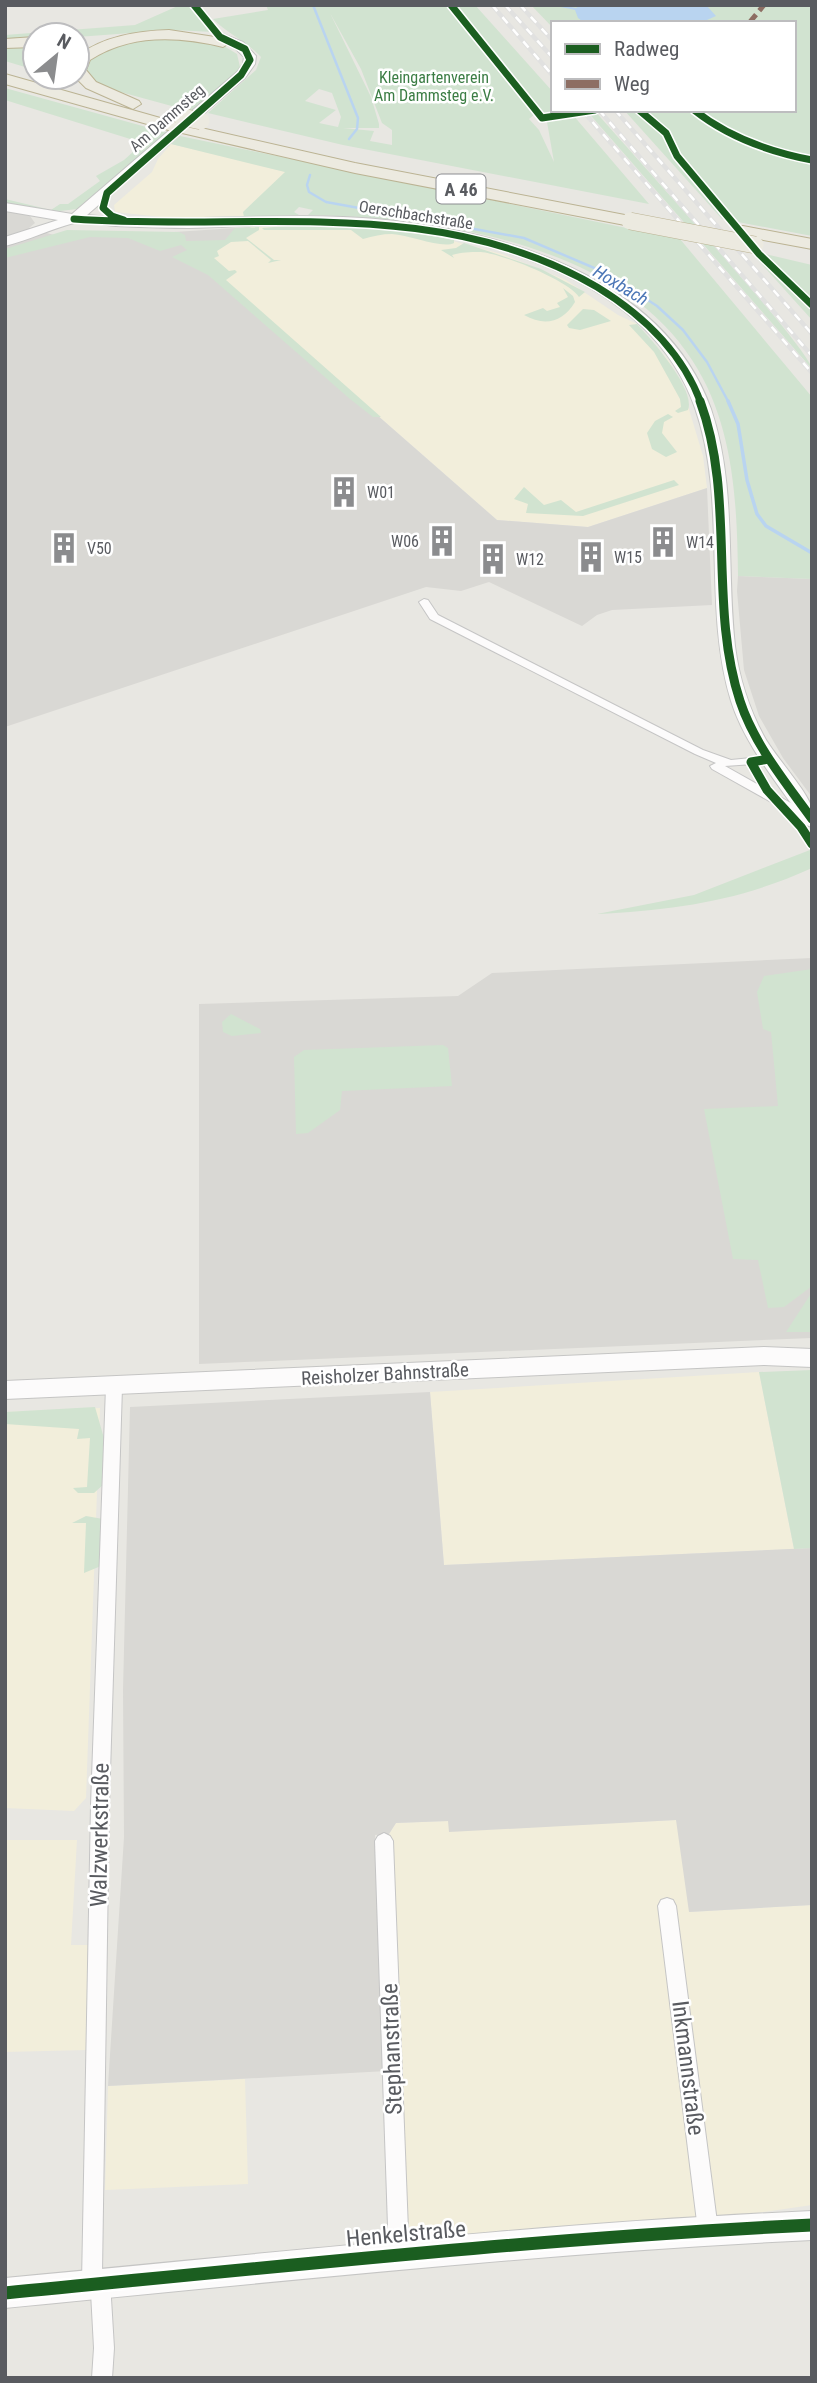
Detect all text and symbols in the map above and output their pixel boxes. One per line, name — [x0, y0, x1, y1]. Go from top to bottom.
north arrow — [21, 21, 91, 91]
legend — [551, 21, 796, 112]
text: N — [53, 29, 75, 54]
text: Radweg — [614, 37, 679, 61]
park label: Kleingartenverein Am Dammsteg e.V. — [374, 68, 494, 105]
text: Weg — [614, 72, 650, 96]
street label: Am Dammsteg — [126, 80, 208, 156]
road number: A 46 — [436, 174, 486, 204]
street label: Oerschbachstraße — [358, 197, 474, 233]
water label: Hoxbach — [590, 260, 652, 310]
building icon: W01 — [327, 475, 361, 509]
place label: W01 — [367, 483, 395, 502]
building icon: W06 — [425, 524, 459, 558]
building icon: W14 — [646, 525, 680, 559]
building icon: V50 — [47, 531, 81, 565]
place label: W06 — [391, 532, 419, 551]
place label: W14 — [686, 533, 714, 552]
place label: V50 — [87, 539, 112, 558]
building icon: W15 — [574, 540, 608, 574]
building icon: W12 — [476, 542, 510, 576]
place label: W15 — [614, 548, 642, 567]
place label: W12 — [516, 550, 544, 569]
street label: Reisholzer Bahnstraße — [301, 1358, 469, 1390]
street label: Walzwerkstraße — [85, 1763, 115, 1907]
street label: Stephanstraße — [376, 1983, 408, 2115]
street label: Inkmannstraße — [666, 1999, 710, 2137]
street label: Henkelstraße — [345, 2215, 467, 2253]

